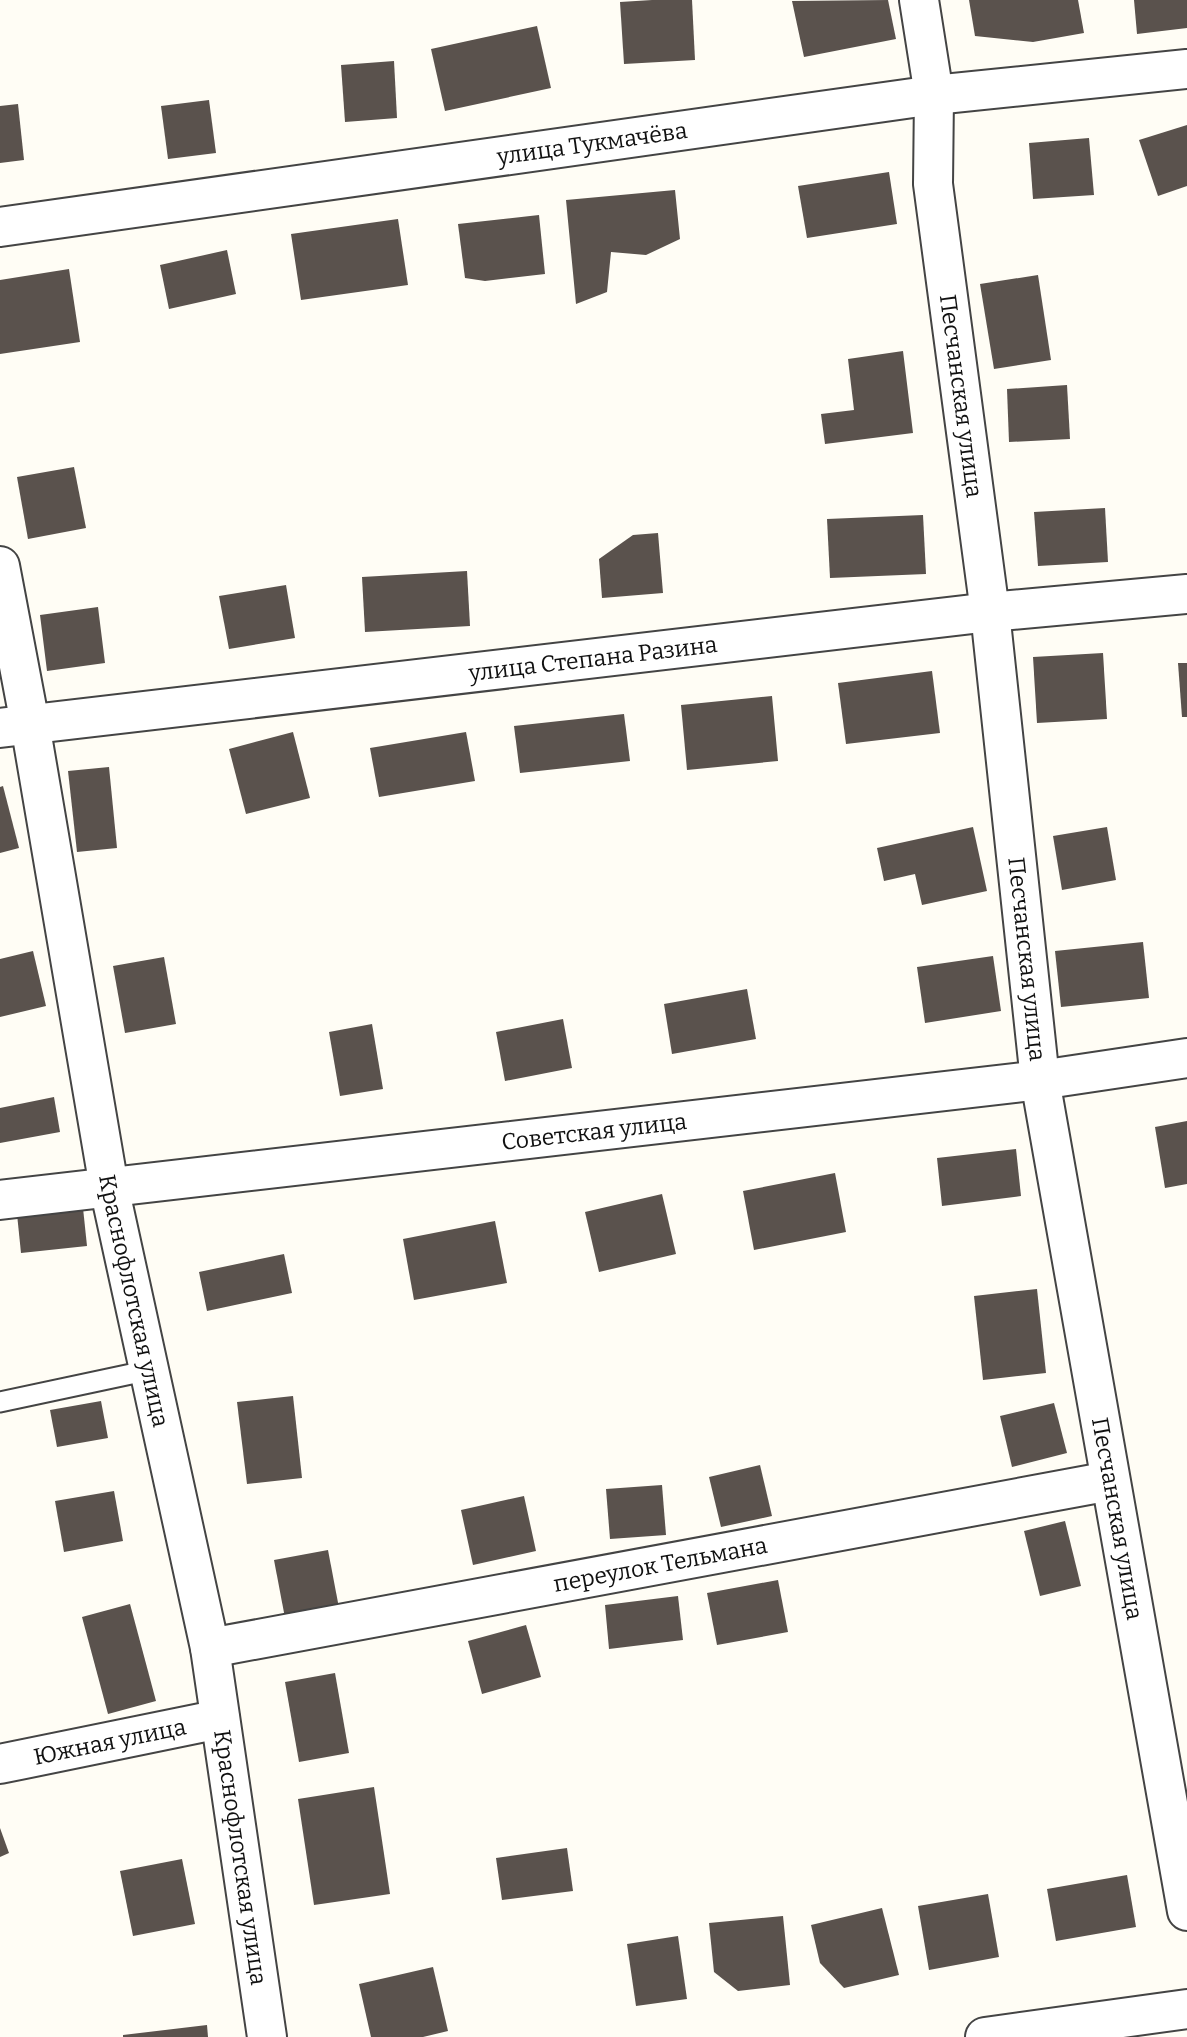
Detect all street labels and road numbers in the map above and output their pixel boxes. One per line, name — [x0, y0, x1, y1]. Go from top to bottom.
street label: улица Тукмачёва — [494, 116, 689, 171]
street label: Песчанская улица — [934, 293, 989, 500]
street label: улица Степана Разина — [466, 630, 719, 687]
street label: Песчанская улица — [1002, 856, 1052, 1063]
street label: Советская улица — [500, 1107, 689, 1156]
street label: Краснофлотская улица — [93, 1172, 175, 1430]
street label: Песчанская улица — [1086, 1415, 1149, 1622]
street label: переулок Тельмана — [551, 1531, 770, 1598]
street label: Южная улица — [31, 1712, 189, 1771]
street label: Краснофлотская улица — [208, 1728, 273, 1987]

